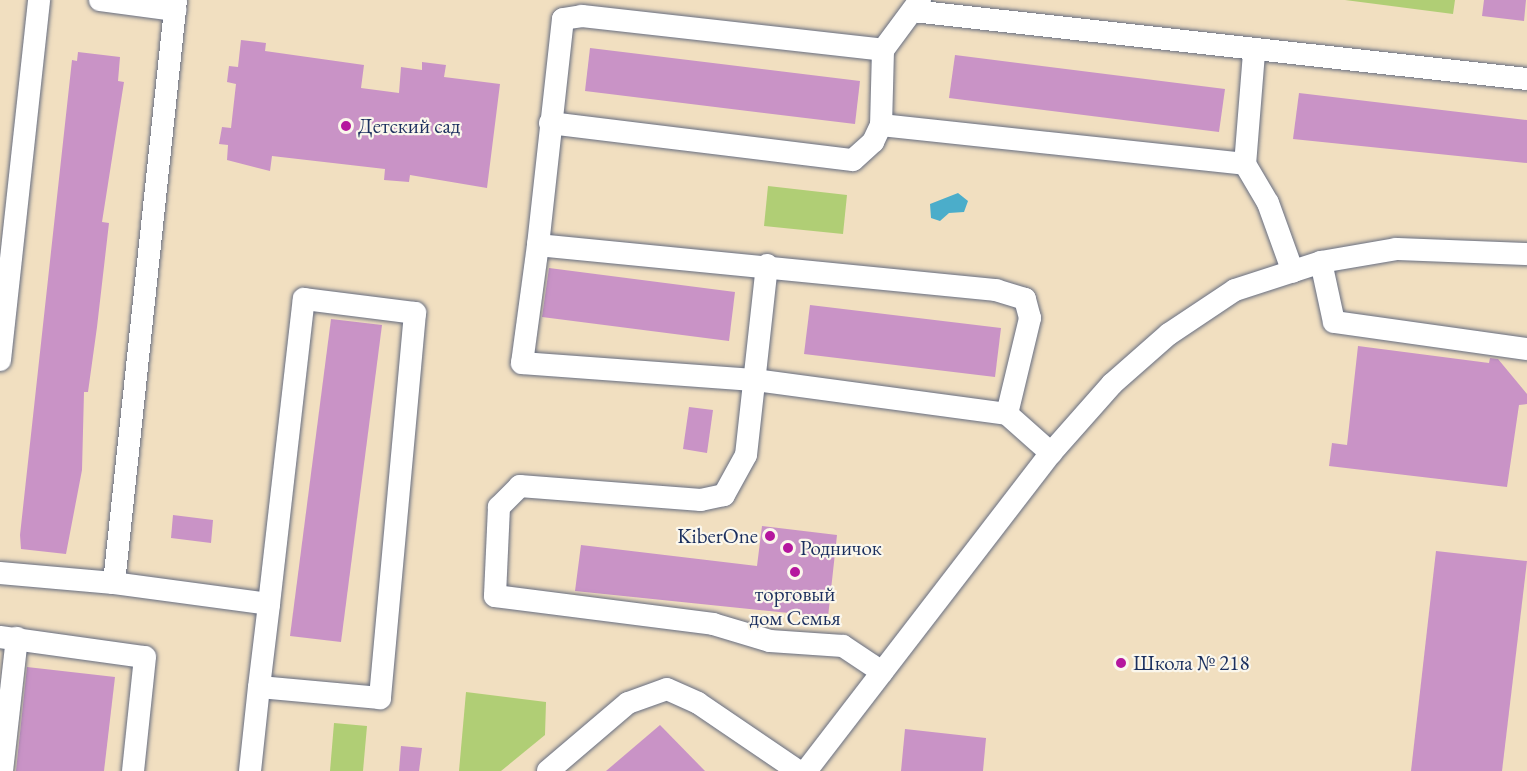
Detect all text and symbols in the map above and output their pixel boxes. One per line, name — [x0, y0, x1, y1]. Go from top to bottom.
place label: Детский сад — [358, 113, 460, 139]
marker: Детский сад — [339, 119, 353, 133]
place label: KiberOne — [677, 523, 758, 549]
marker: KiberOne — [763, 529, 777, 543]
place label: Родничок — [800, 535, 882, 561]
marker: Родничок — [781, 541, 795, 555]
marker: торговый дом Семья — [788, 565, 802, 579]
place label: торговый дом Семья — [749, 581, 841, 631]
place label: Школа № 218 — [1133, 650, 1250, 676]
marker: Школа № 218 — [1114, 656, 1128, 670]

